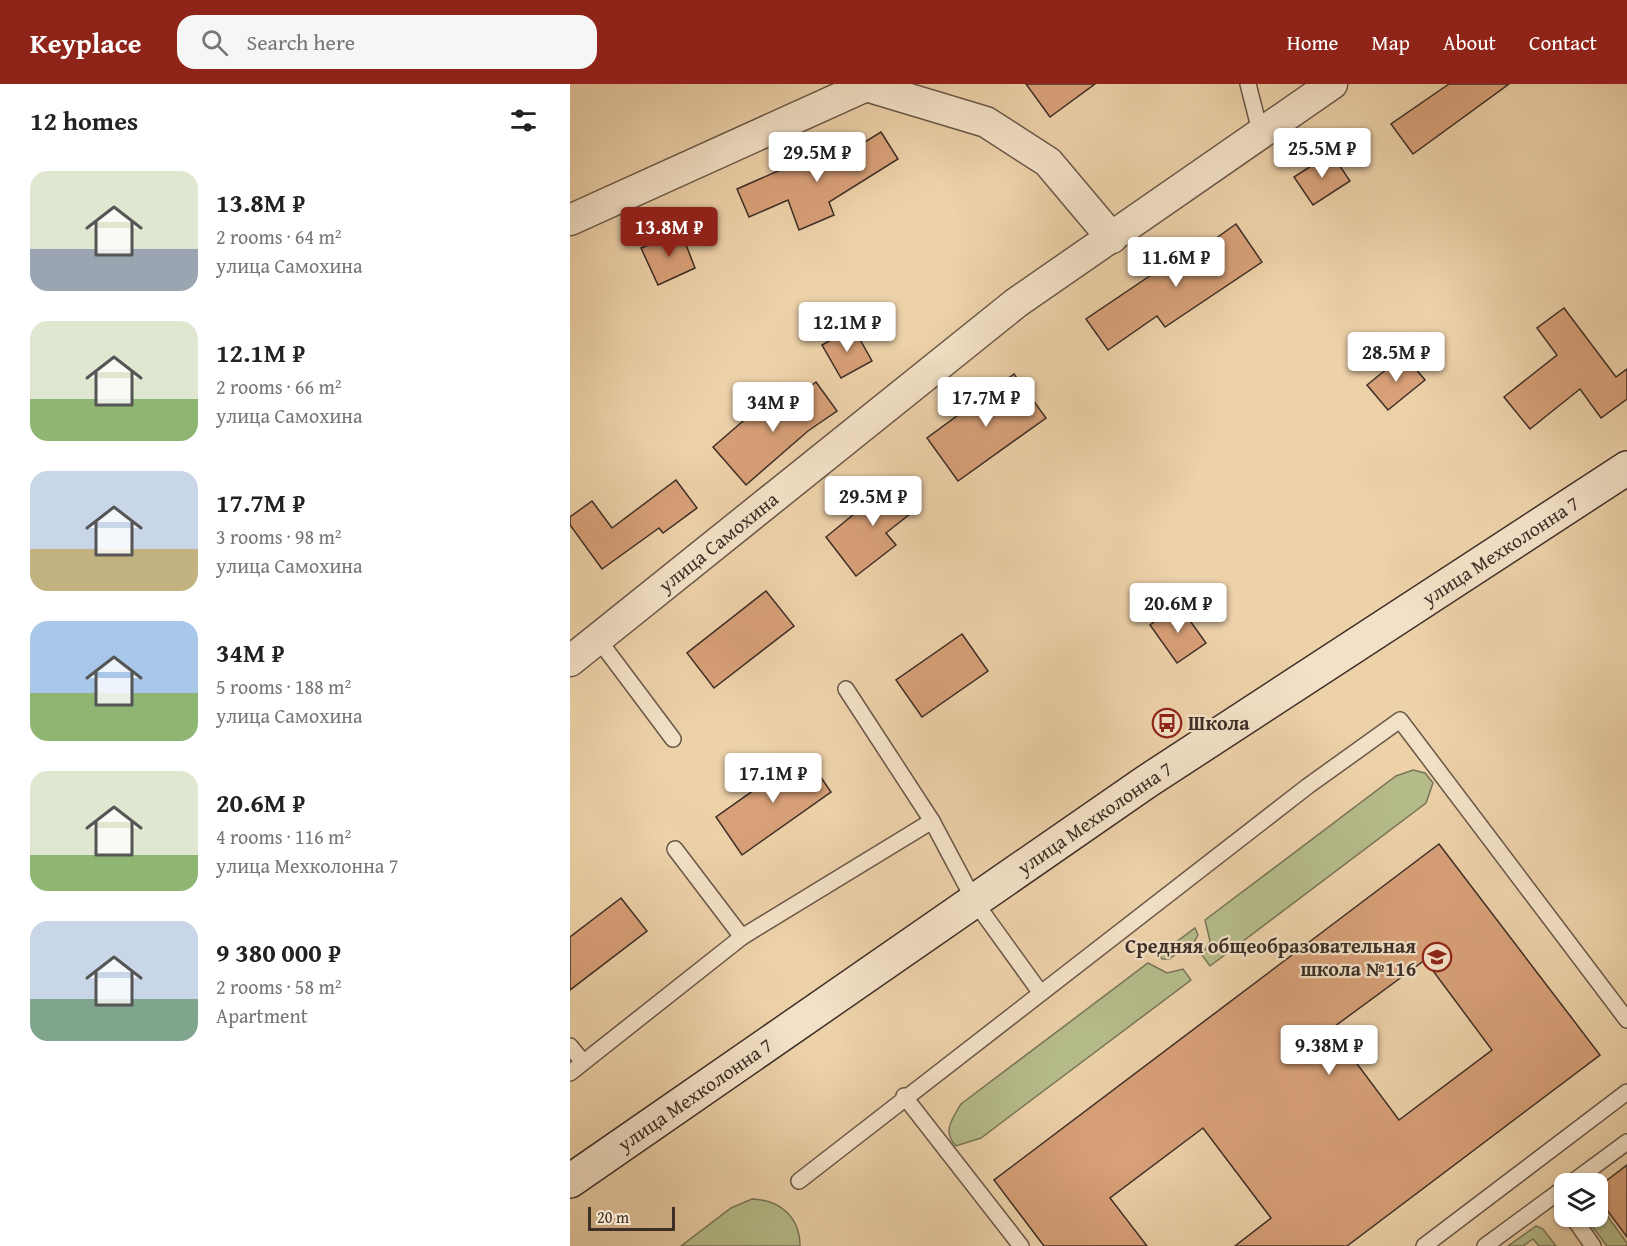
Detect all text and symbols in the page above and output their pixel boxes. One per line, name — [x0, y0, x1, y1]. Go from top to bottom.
search box — [177, 15, 597, 69]
text: Keyplace — [30, 22, 141, 63]
icon: search — [198, 26, 231, 59]
text: Search here — [246, 26, 355, 58]
text: Home — [1287, 27, 1338, 58]
text: Map — [1371, 27, 1410, 58]
text: About — [1443, 27, 1496, 58]
text: Contact — [1529, 27, 1597, 58]
text: 12 homes — [30, 101, 138, 140]
icon: filters — [507, 104, 540, 137]
pin: 25.5M ₽ — [1267, 128, 1377, 179]
pin: 29.5M ₽ — [762, 132, 872, 183]
text: 25.5M ₽ — [1288, 133, 1356, 162]
text: 29.5M ₽ — [783, 137, 851, 166]
text: 13.8M ₽ — [216, 183, 305, 222]
icon: home — [78, 195, 150, 267]
pin: 13.8M ₽ — [614, 207, 724, 258]
text: 13.8M ₽ — [635, 212, 703, 241]
text: 2 rooms · 64 m² — [216, 222, 342, 251]
pin: 11.6M ₽ — [1121, 237, 1231, 288]
text: 11.6M ₽ — [1142, 242, 1210, 271]
text: улица Самохина — [216, 251, 362, 280]
pin: 12.1M ₽ — [792, 302, 902, 353]
text: 12.1M ₽ — [813, 307, 881, 336]
pin: 28.5M ₽ — [1341, 332, 1451, 383]
text: 12.1M ₽ — [216, 333, 305, 372]
text: 28.5M ₽ — [1362, 337, 1430, 366]
icon: home — [78, 345, 150, 417]
text: 2 rooms · 66 m² — [216, 372, 342, 401]
pin: 17.7M ₽ — [931, 377, 1041, 428]
pin: 34M ₽ — [731, 382, 815, 433]
text: 17.7M ₽ — [952, 382, 1020, 411]
text: 34M ₽ — [747, 387, 799, 416]
text: улица Самохина — [216, 401, 362, 430]
pin: 29.5M ₽ — [818, 476, 928, 527]
text: 29.5M ₽ — [839, 481, 907, 510]
text: 17.7M ₽ — [216, 483, 305, 522]
street label: улица Самохина — [651, 484, 784, 599]
street label: улица Мехколонна 7 — [1415, 488, 1584, 613]
icon: home — [78, 495, 150, 567]
text: 3 rooms · 98 m² — [216, 522, 342, 551]
text: улица Самохина — [216, 551, 362, 580]
pin: 20.6M ₽ — [1123, 583, 1233, 634]
text: 20.6M ₽ — [1144, 588, 1212, 617]
text: 34M ₽ — [216, 633, 285, 672]
icon: home — [78, 645, 150, 717]
text: 5 rooms · 188 m² — [216, 672, 351, 701]
text: улица Самохина — [216, 701, 362, 730]
bus stop icon: Школа — [1151, 707, 1183, 739]
place label: Школа — [1188, 708, 1250, 737]
pin: 17.1M ₽ — [718, 753, 828, 804]
street label: улица Мехколонна 7 — [1010, 754, 1178, 882]
text: 17.1M ₽ — [739, 758, 807, 787]
text: 20.6M ₽ — [216, 783, 305, 822]
icon: home — [78, 795, 150, 867]
text: 4 rooms · 116 m² — [216, 822, 351, 851]
text: улица Мехколонна 7 — [216, 851, 398, 880]
place label: Средняя общеобразовательная школа №116 — [1125, 931, 1416, 983]
text: 9 380 000 ₽ — [216, 933, 341, 972]
school or university icon: Средняя общеобразовательная школа №116 — [1421, 941, 1453, 973]
icon: home — [78, 945, 150, 1017]
text: 2 rooms · 58 m² — [216, 972, 342, 1001]
text: Apartment — [216, 1001, 308, 1030]
pin: 9.38M ₽ — [1274, 1025, 1384, 1076]
street label: улица Мехколонна 7 — [611, 1030, 778, 1158]
text: 9.38M ₽ — [1295, 1030, 1363, 1059]
map controls — [1554, 1173, 1608, 1227]
button: layers — [1554, 1173, 1608, 1227]
scale bar — [588, 1204, 675, 1232]
text: 20 m — [597, 1205, 629, 1229]

